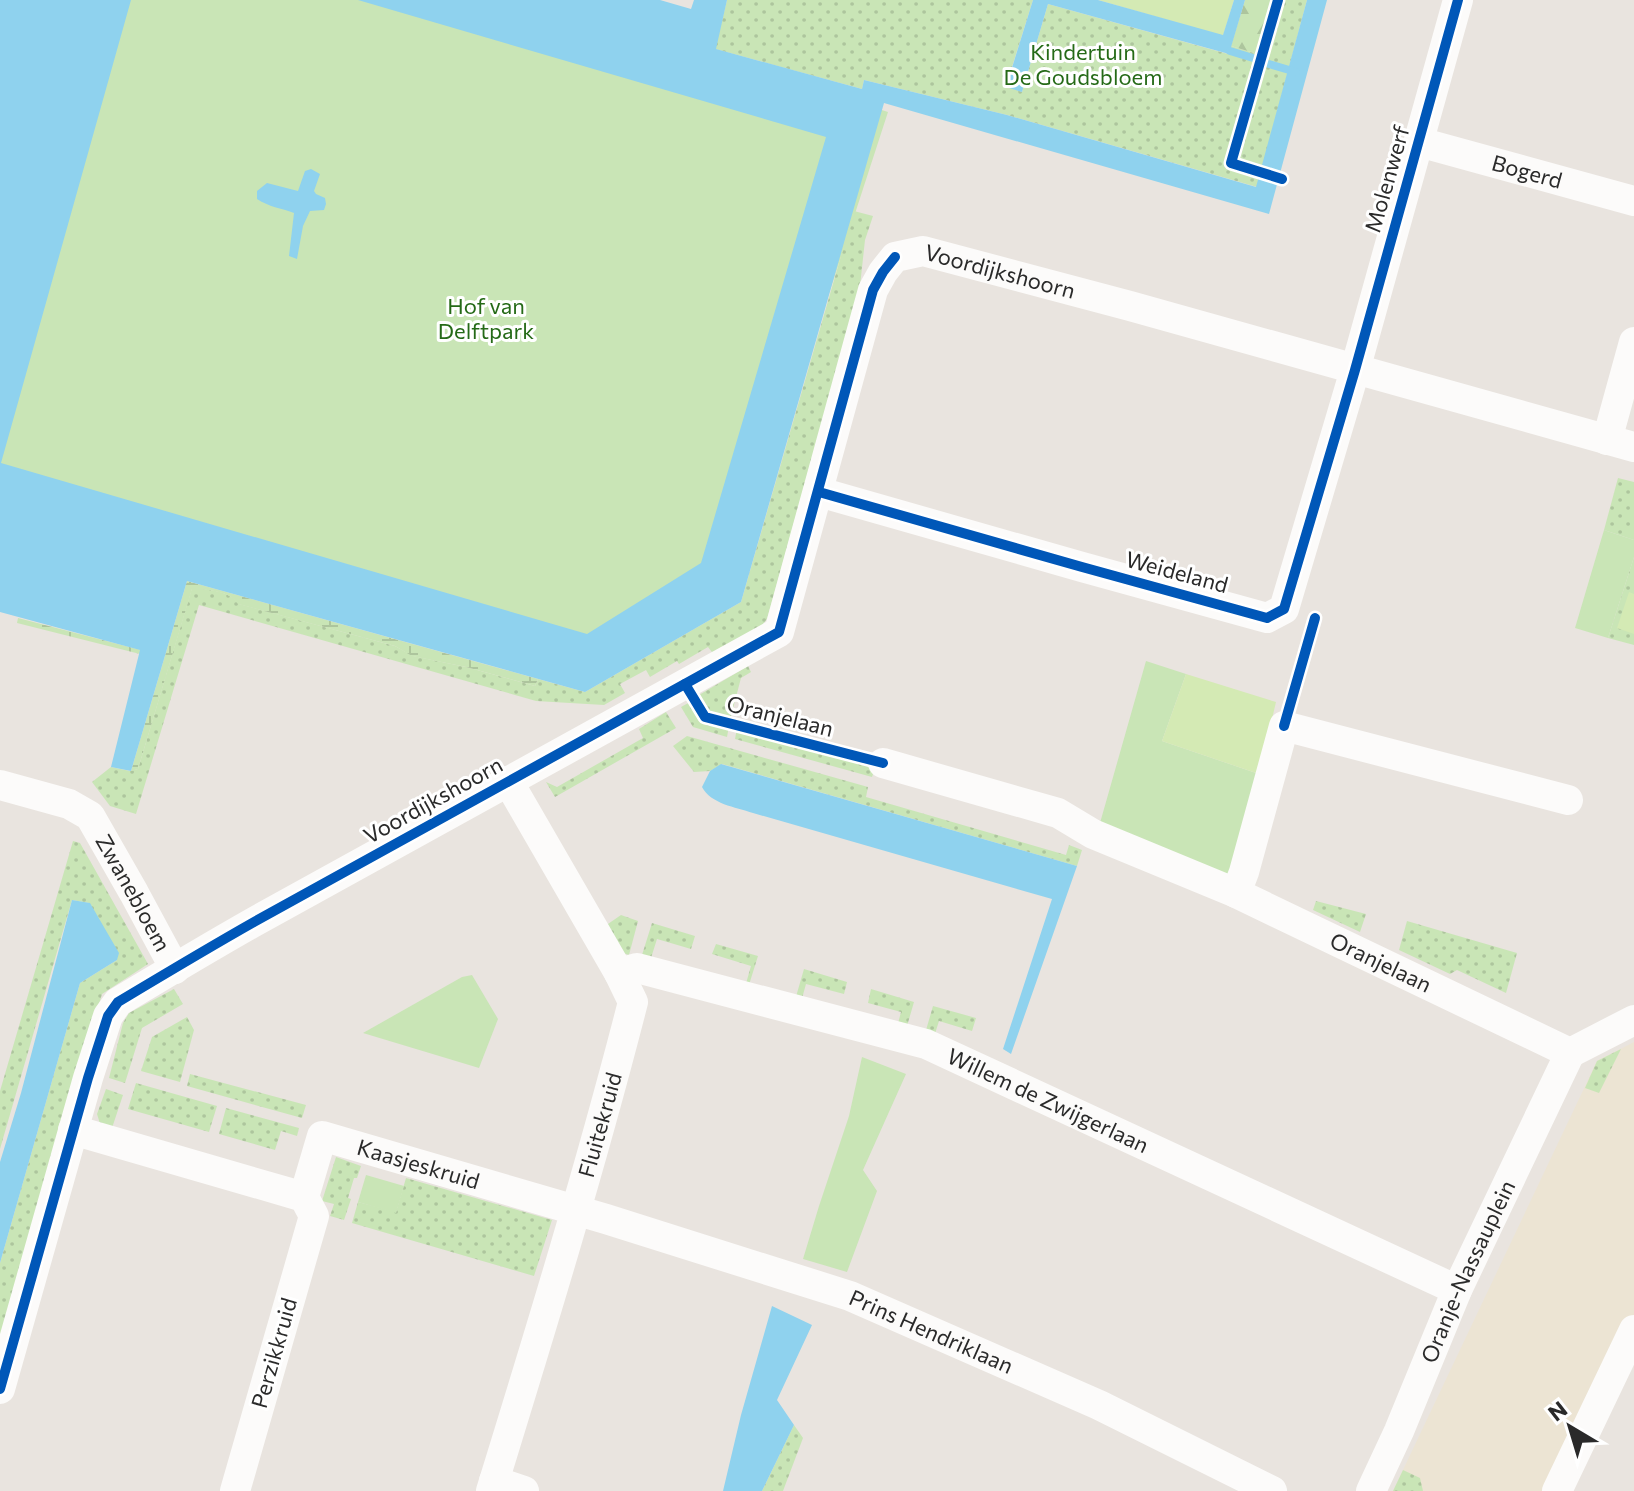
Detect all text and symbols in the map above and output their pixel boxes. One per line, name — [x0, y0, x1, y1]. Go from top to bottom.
park label: Kindertuin De Goudsbloem — [1004, 38, 1162, 90]
street label: Molenwerf — [1358, 122, 1415, 235]
street label: Bogerd — [1489, 149, 1565, 194]
street label: Voordijkshoorn — [922, 238, 1078, 304]
park label: Hof van Delftpark — [438, 292, 534, 344]
street label: Weideland — [1123, 545, 1231, 598]
street label: Oranjelaan — [724, 689, 836, 742]
street label: Voordijkshoorn — [359, 750, 507, 849]
street label: Zwanebloem — [90, 829, 177, 956]
street label: Oranjelaan — [1326, 926, 1436, 998]
street label: Willem de Zwijgerlaan — [943, 1042, 1153, 1158]
street label: Fluitekruid — [572, 1069, 627, 1180]
street label: Kaasjeskruid — [354, 1133, 483, 1194]
street label: Oranje-Nassauplein — [1415, 1176, 1520, 1367]
street label: Prins Hendriklaan — [845, 1283, 1018, 1379]
street label: Perzikkruid — [245, 1294, 302, 1411]
north arrow — [1530, 1387, 1610, 1467]
text: N — [1543, 1395, 1572, 1427]

